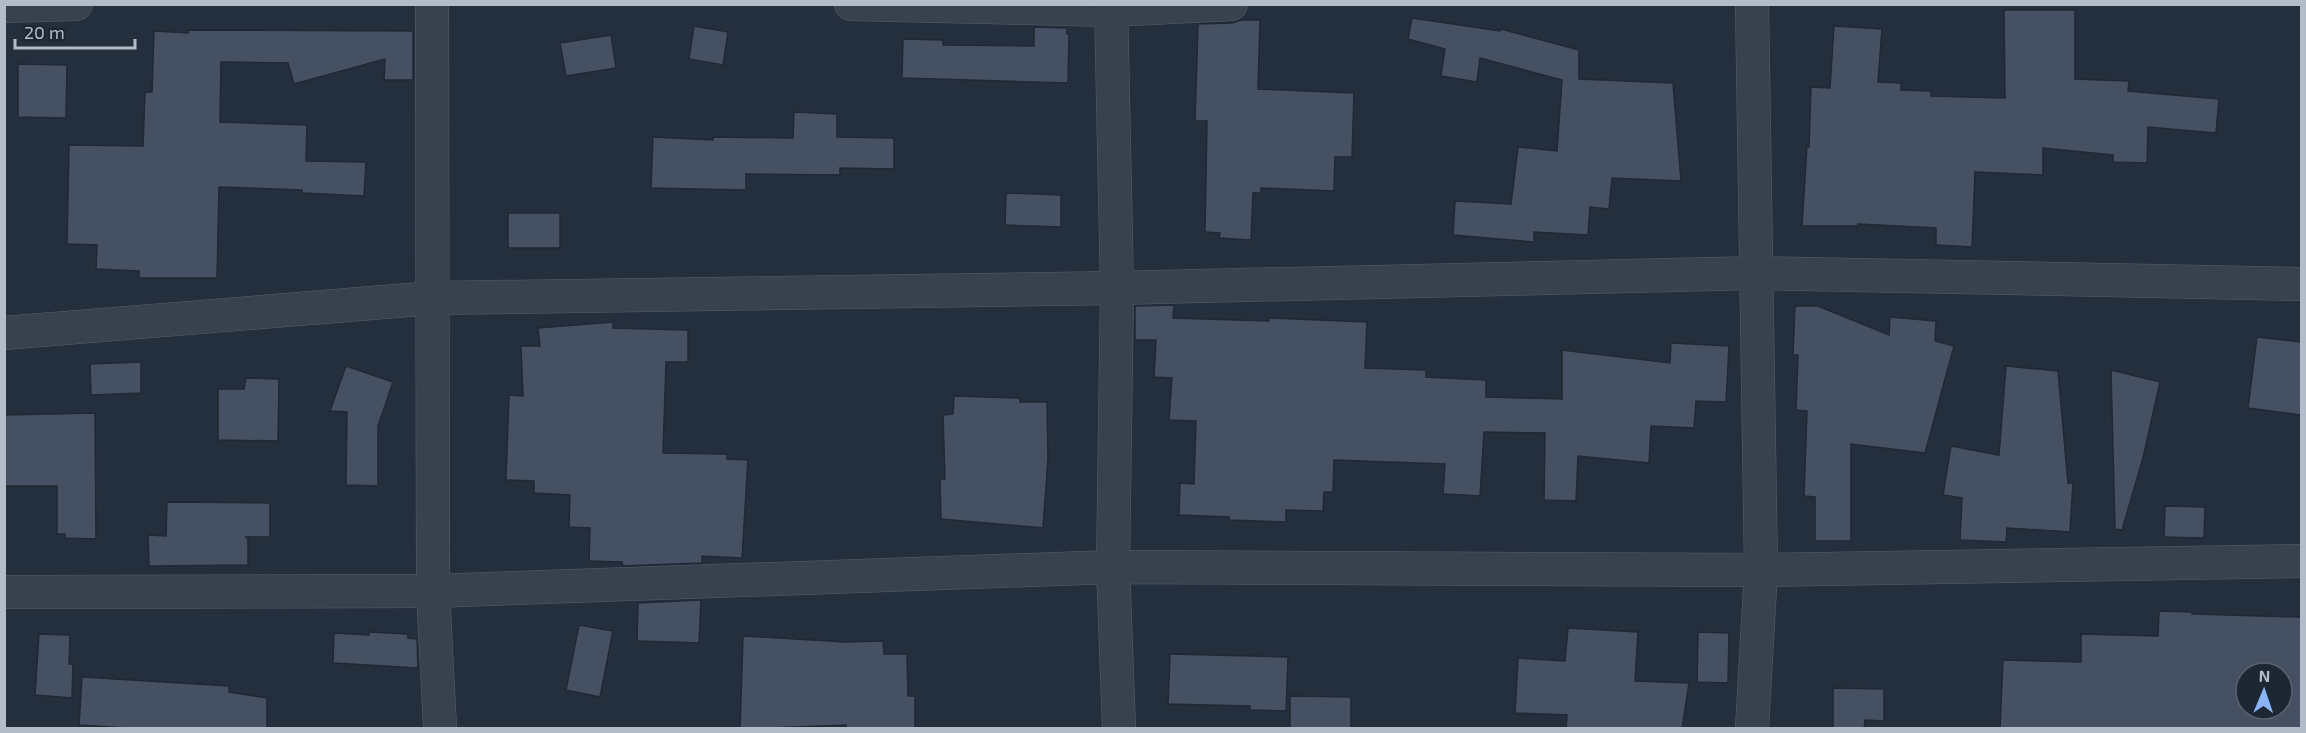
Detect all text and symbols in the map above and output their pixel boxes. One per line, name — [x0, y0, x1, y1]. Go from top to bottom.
scale bar — [15, 12, 135, 50]
text: 20 m — [24, 21, 65, 43]
north arrow — [2234, 661, 2294, 721]
text: N — [2258, 666, 2271, 685]

